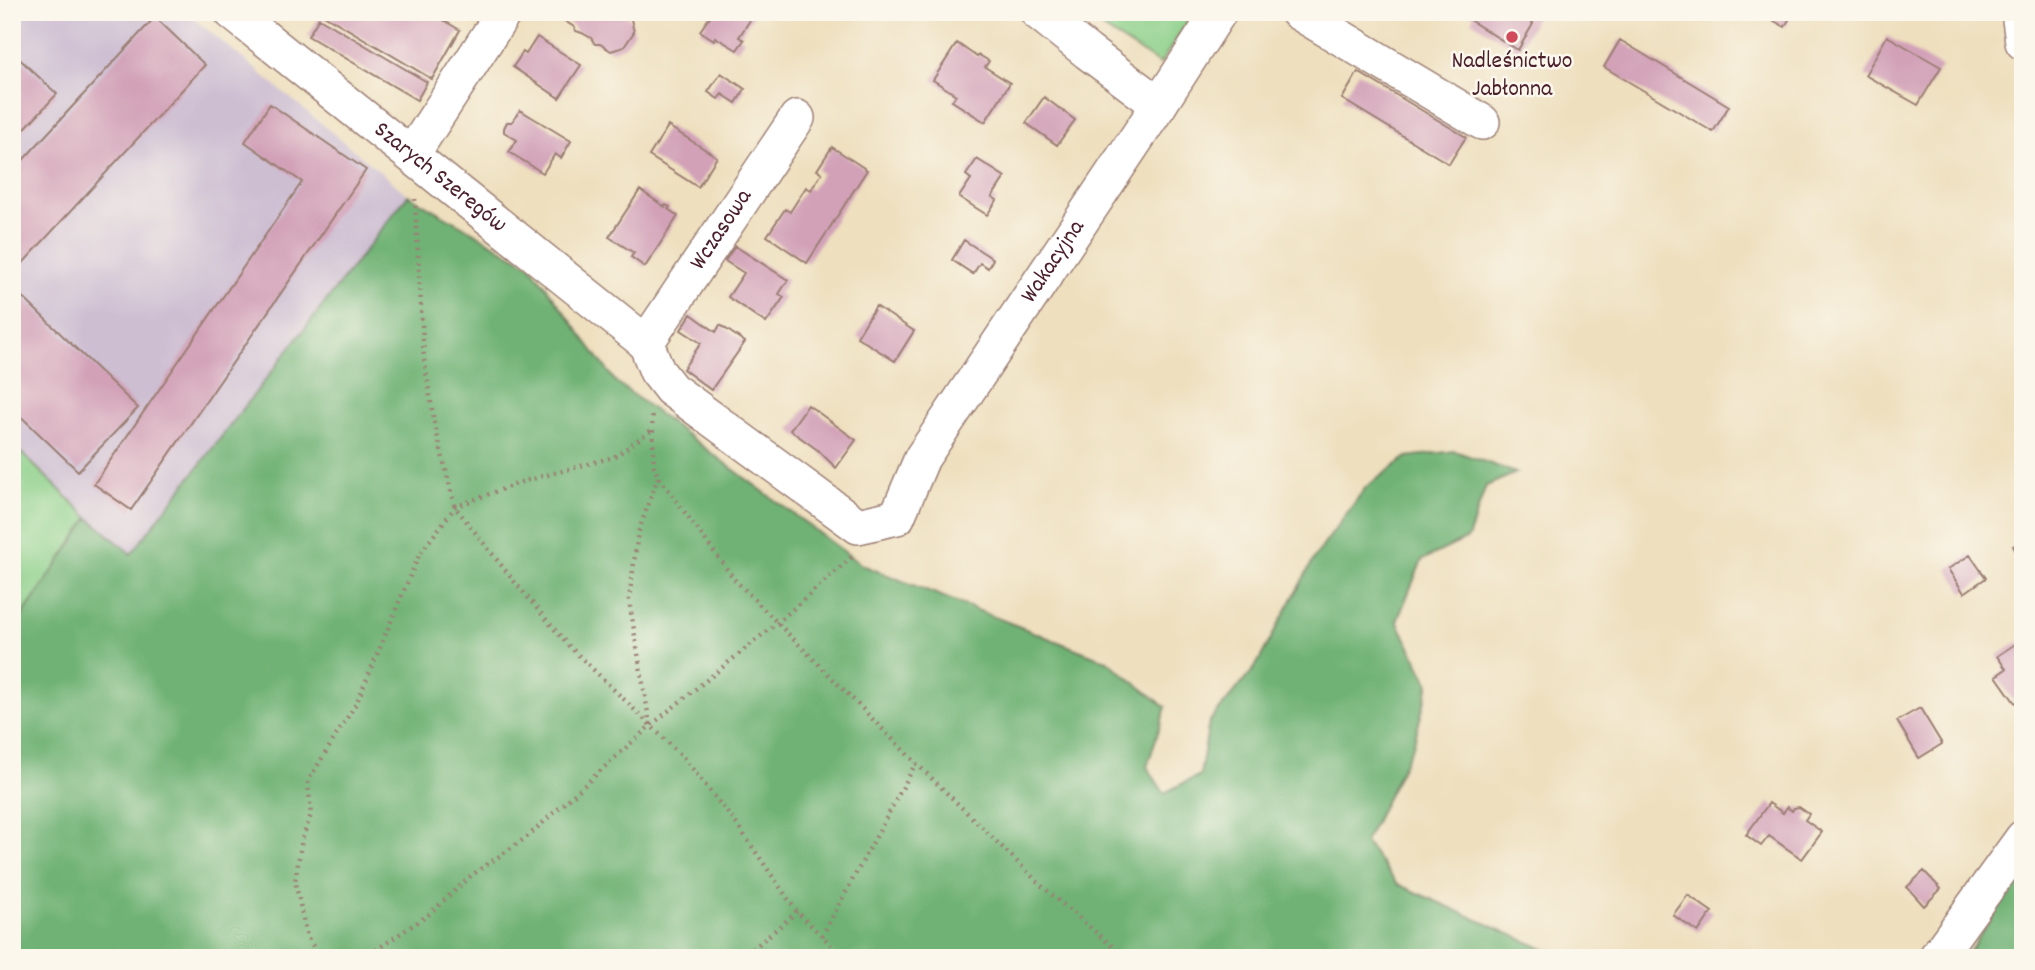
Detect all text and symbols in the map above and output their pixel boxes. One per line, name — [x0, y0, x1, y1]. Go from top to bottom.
marker: Nadleśnictwo Jabłonna — [1504, 29, 1520, 45]
place label: Nadleśnictwo Jabłonna — [1451, 45, 1573, 107]
street label: Szarych Szeregów — [366, 114, 514, 242]
street label: Wczasowa — [682, 182, 762, 277]
street label: Wakacyjna — [1013, 213, 1094, 311]

